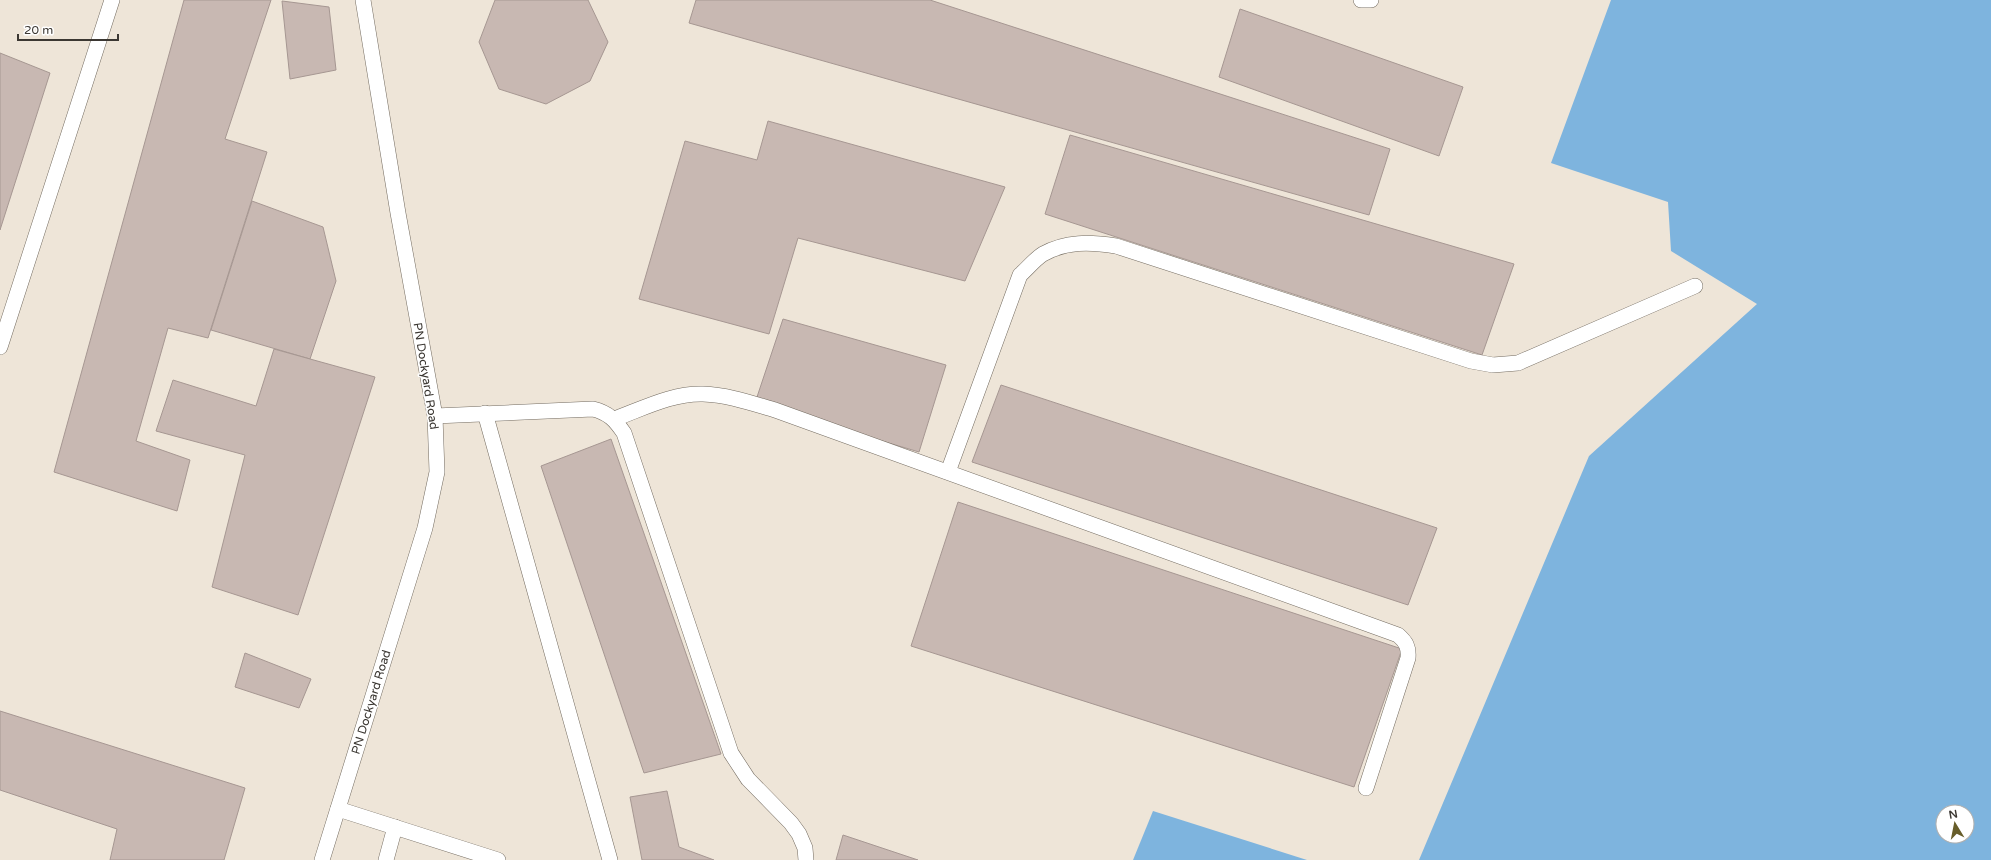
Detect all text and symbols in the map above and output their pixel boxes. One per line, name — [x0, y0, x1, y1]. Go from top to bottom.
scale bar — [18, 16, 118, 42]
text: 20 m — [24, 23, 53, 37]
street label: PN Dockyard Road — [411, 321, 441, 431]
street label: PN Dockyard Road — [348, 648, 394, 756]
north arrow — [1935, 804, 1975, 844]
text: N — [1948, 807, 1959, 822]

